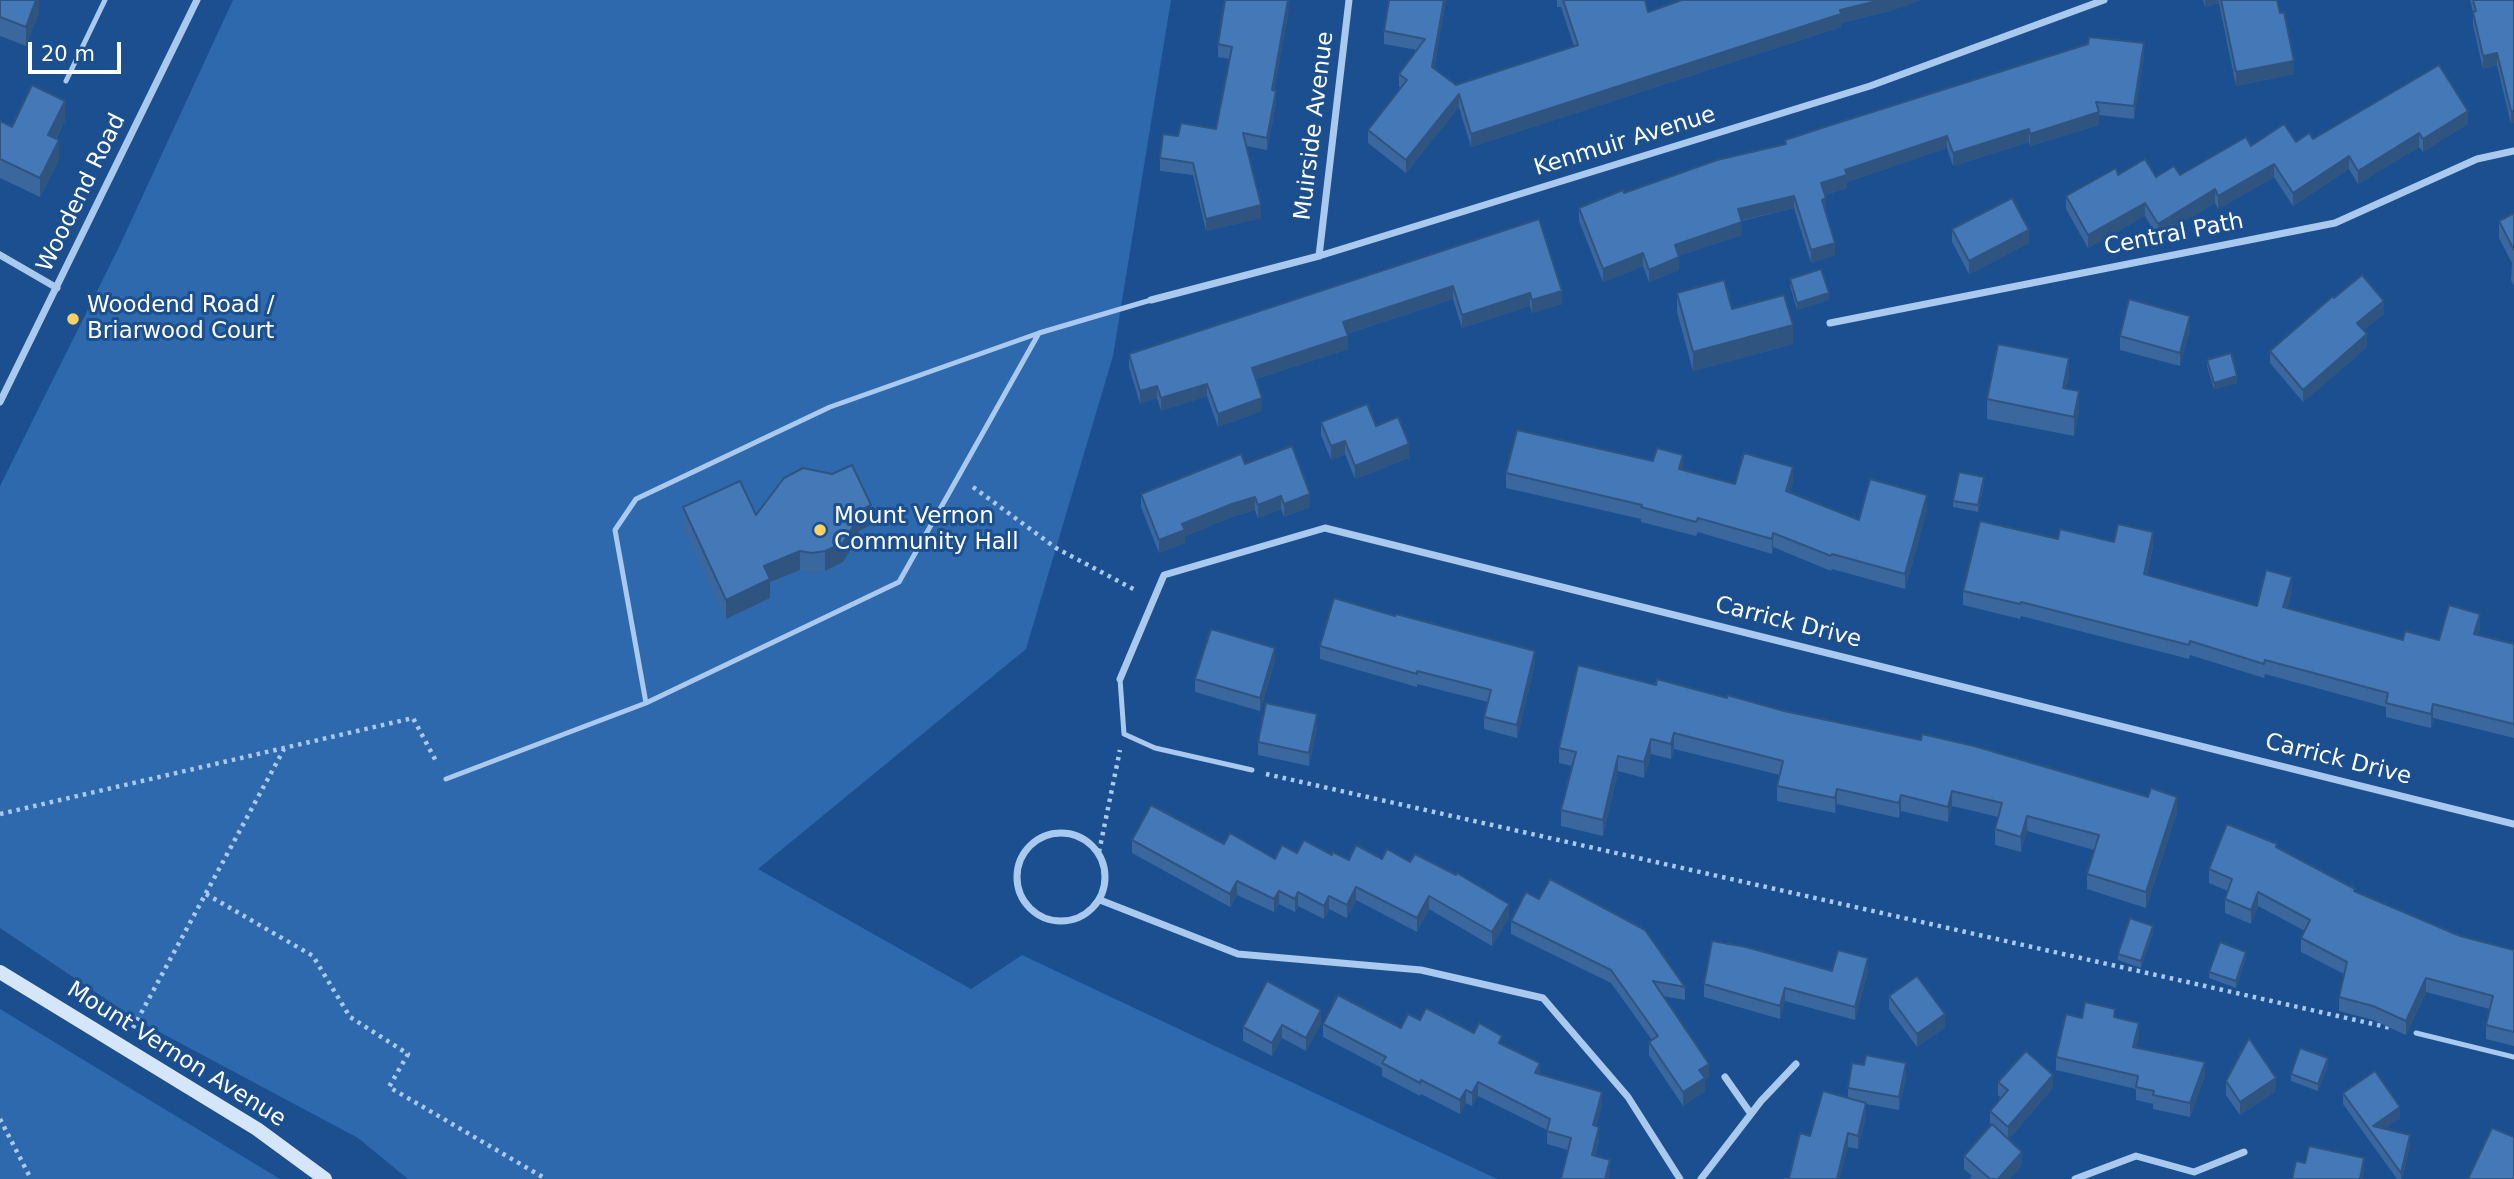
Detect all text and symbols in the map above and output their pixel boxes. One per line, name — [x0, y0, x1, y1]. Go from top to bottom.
scale bar — [32, 28, 124, 72]
street label: Muirside Avenue — [1290, 30, 1340, 222]
text: 20 m — [41, 42, 95, 66]
street label: Kenmuir Avenue — [1531, 101, 1719, 183]
street label: Woodend Road — [32, 109, 132, 277]
street label: Central Path — [2102, 208, 2246, 262]
place label: Woodend Road / Briarwood Court — [87, 292, 275, 346]
marker: Woodend Road / Briarwood Court — [65, 311, 81, 327]
place label: Mount Vernon Community Hall — [834, 503, 1019, 557]
marker: Mount Vernon Community Hall — [812, 522, 828, 538]
street label: Carrick Drive — [1712, 592, 1864, 654]
street label: Carrick Drive — [2262, 729, 2414, 791]
street label: Mount Vernon Avenue — [62, 976, 290, 1134]

